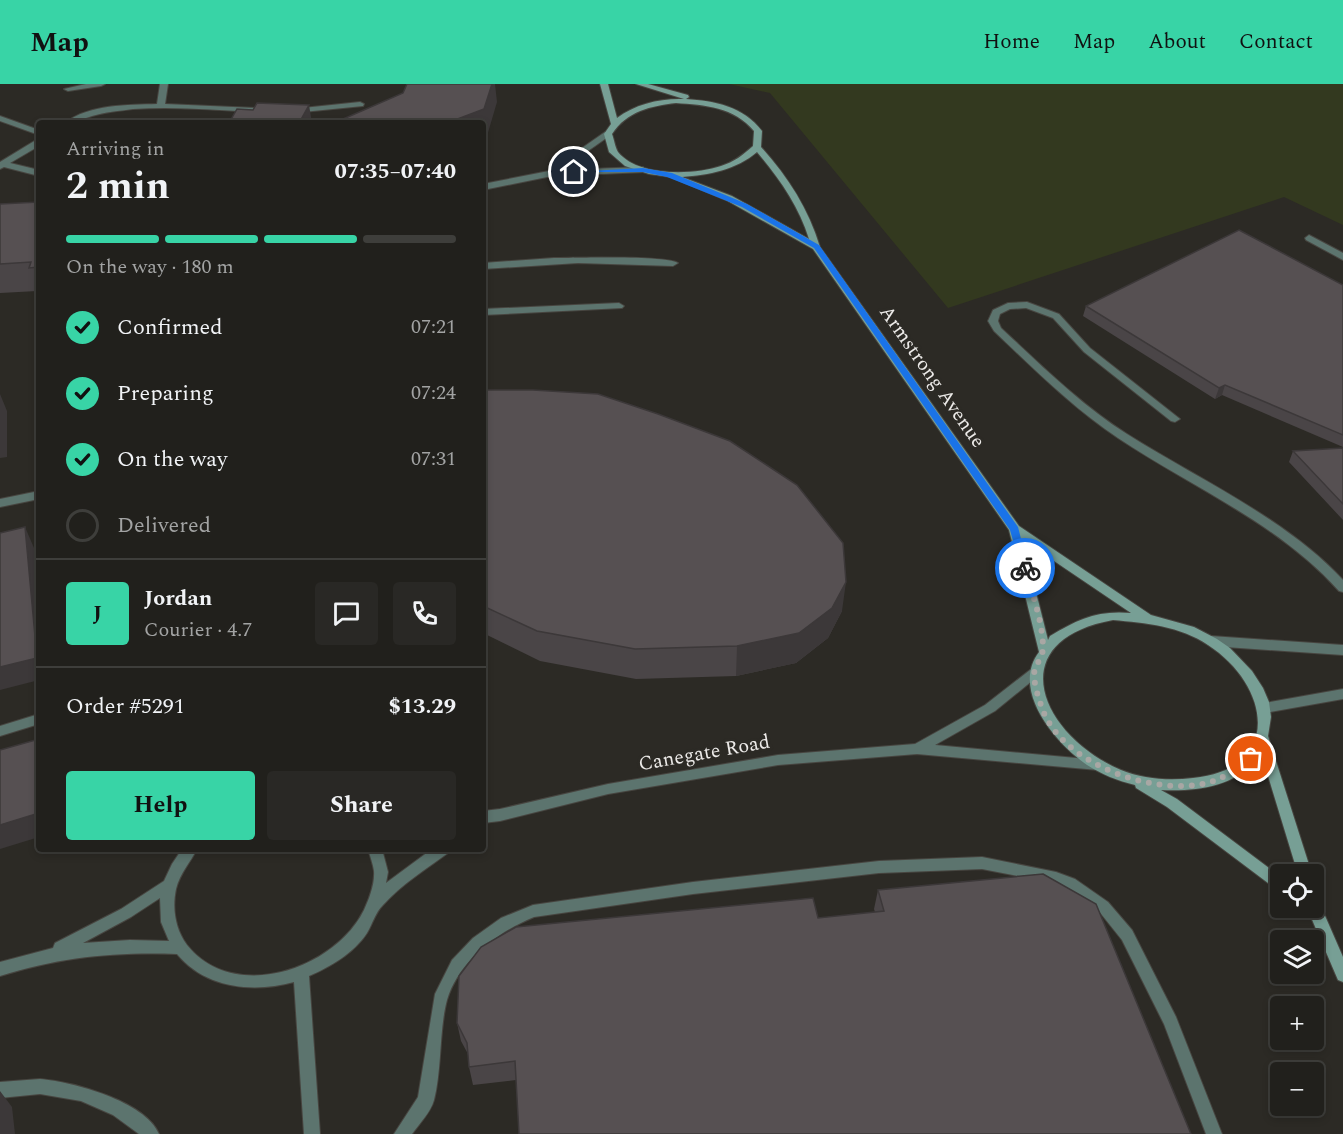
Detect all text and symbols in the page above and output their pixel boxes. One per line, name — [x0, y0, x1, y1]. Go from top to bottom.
text: Map — [30, 21, 89, 64]
text: Home — [983, 26, 1040, 58]
text: Map — [1073, 26, 1115, 58]
text: About — [1148, 26, 1206, 58]
text: Contact — [1239, 26, 1313, 58]
text: Arriving in — [66, 134, 164, 164]
pin — [548, 146, 599, 197]
text: 07:35–07:40 — [334, 155, 456, 188]
icon: home — [557, 155, 590, 188]
text: 2 min — [66, 157, 170, 216]
text: On the way · 180 m — [66, 252, 234, 282]
street label: Armstrong Avenue — [872, 299, 993, 454]
icon: check — [66, 311, 99, 344]
text: Confirmed — [117, 311, 223, 344]
text: 07:21 — [411, 312, 456, 342]
icon: check — [66, 377, 99, 410]
text: Preparing — [117, 377, 214, 410]
text: 07:24 — [411, 378, 456, 408]
icon: check — [66, 443, 99, 476]
text: On the way — [117, 443, 228, 476]
text: 07:31 — [411, 444, 456, 474]
text: Delivered — [117, 509, 211, 542]
courier — [995, 538, 1055, 598]
icon: bike — [1009, 552, 1042, 585]
text: Jordan — [144, 582, 212, 615]
button: chat — [315, 582, 378, 645]
button: phone — [393, 582, 456, 645]
text: J — [93, 597, 102, 630]
text: Courier · 4.7 — [144, 615, 252, 645]
text: Order #5291 — [66, 690, 185, 723]
text: $13.29 — [388, 690, 456, 723]
street label: Canegate Road — [636, 727, 772, 779]
pin — [1225, 733, 1276, 784]
icon: bag — [1234, 742, 1267, 775]
button: Help — [66, 771, 255, 840]
button: Share — [267, 771, 456, 840]
map controls — [1270, 864, 1324, 1116]
button: locate — [1270, 864, 1324, 918]
button: layers — [1270, 930, 1324, 984]
button: + — [1270, 996, 1324, 1050]
button: − — [1270, 1062, 1324, 1116]

